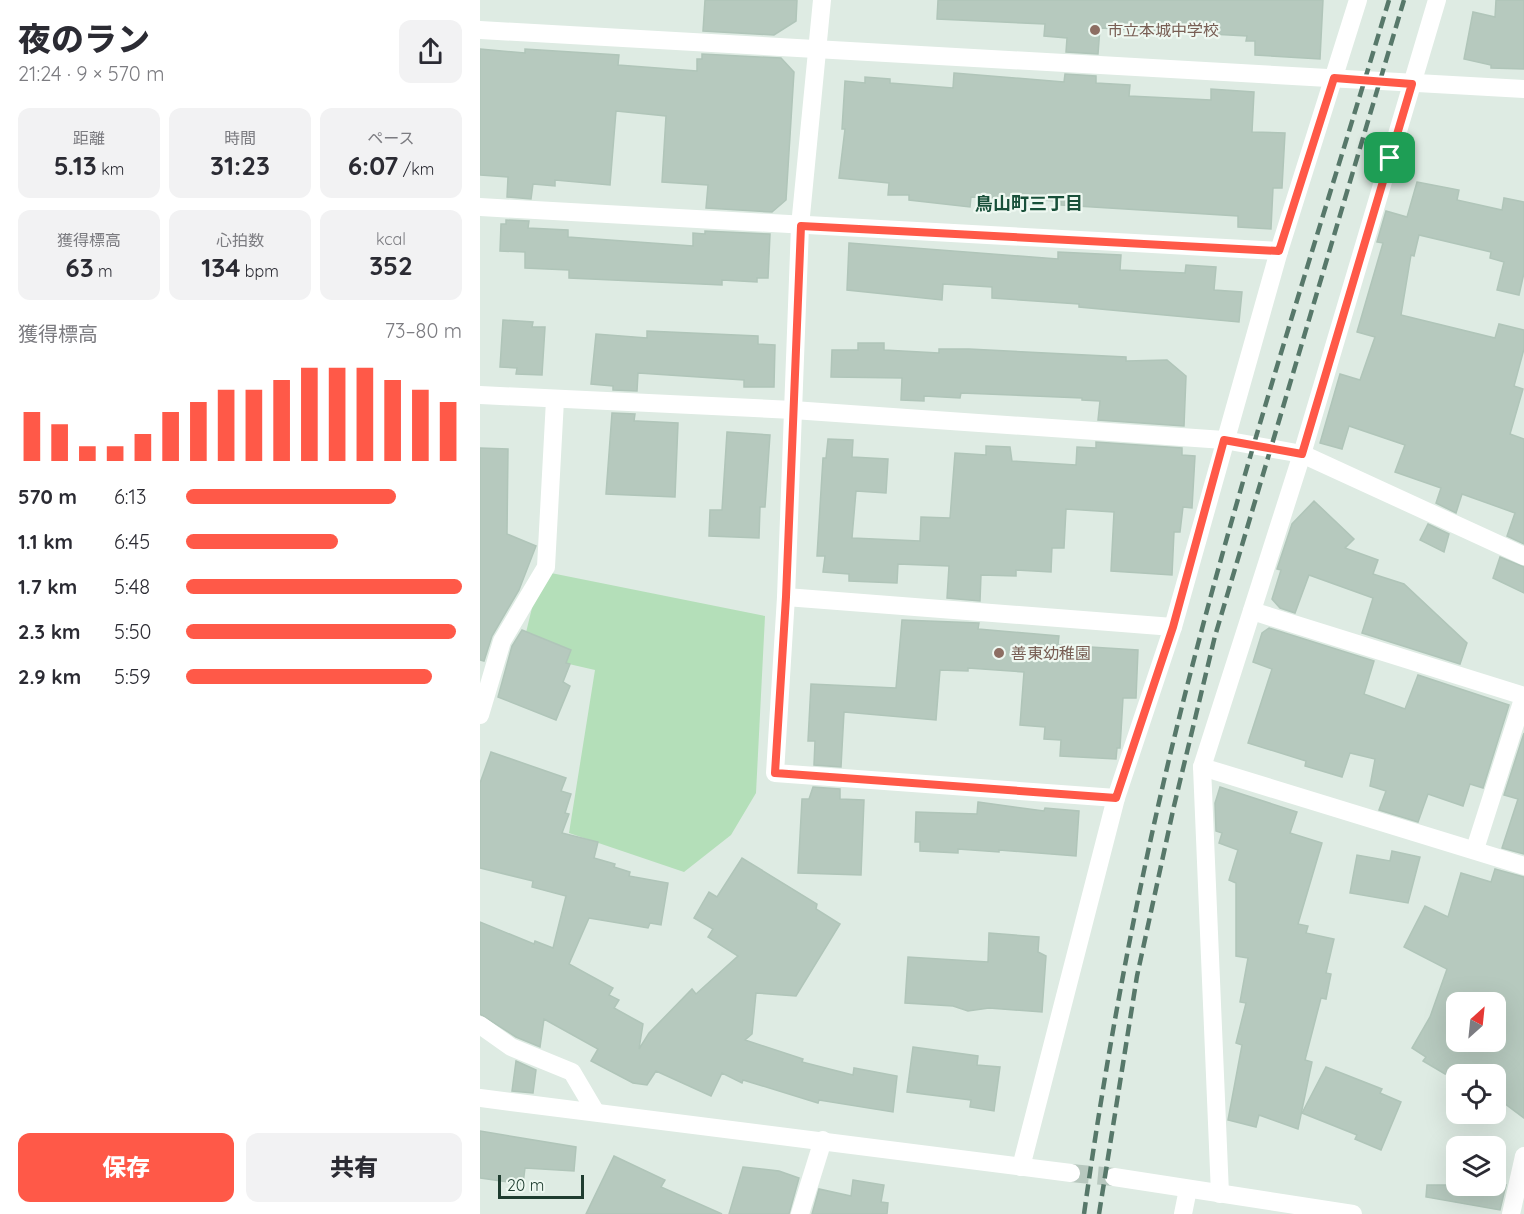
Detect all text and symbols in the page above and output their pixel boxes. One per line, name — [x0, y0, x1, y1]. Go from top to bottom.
text: 夜のラン — [18, 18, 150, 59]
button: share — [399, 20, 462, 83]
place label: 市立本城中学校 — [1107, 20, 1219, 40]
marker: 市立本城中学校 — [1088, 23, 1102, 37]
text: 21:24 · 9 × 570 m — [18, 61, 164, 86]
text: 距離 — [73, 128, 105, 148]
text: 時間 — [224, 128, 256, 148]
text: ペース — [367, 128, 415, 148]
pin — [1364, 132, 1415, 183]
icon: arrive — [1373, 141, 1406, 174]
text: 5.13 — [54, 149, 97, 182]
text: 31:23 — [210, 149, 270, 182]
text: 6:07 — [348, 149, 398, 182]
text: km — [97, 159, 124, 179]
text: /km — [398, 159, 434, 179]
district label: 鳥山町三丁目 — [975, 192, 1083, 215]
text: kcal — [376, 229, 406, 249]
text: 獲得標高 — [57, 230, 121, 250]
text: 心拍数 — [216, 230, 264, 250]
text: 352 — [369, 249, 413, 282]
text: 63 — [65, 251, 94, 284]
text: 134 — [201, 251, 241, 284]
text: m — [94, 261, 113, 281]
text: bpm — [241, 261, 279, 281]
text: 73–80 m — [385, 318, 462, 343]
text: 獲得標高 — [18, 321, 98, 346]
text: 570 m — [18, 484, 77, 509]
text: 6:13 — [114, 484, 146, 509]
text: 1.1 km — [18, 529, 73, 554]
text: 6:45 — [114, 529, 150, 554]
text: 1.7 km — [18, 574, 77, 599]
text: 5:48 — [114, 574, 150, 599]
text: 2.3 km — [18, 619, 81, 644]
text: 5:50 — [114, 619, 151, 644]
place label: 善東幼稚園 — [1011, 643, 1091, 663]
marker: 善東幼稚園 — [992, 646, 1006, 660]
text: 2.9 km — [18, 664, 81, 689]
text: 5:59 — [114, 664, 151, 689]
north arrow — [1446, 992, 1506, 1052]
map controls — [1446, 992, 1506, 1196]
button: locate — [1446, 1064, 1506, 1124]
button: 保存 — [18, 1133, 234, 1202]
button: 共有 — [246, 1133, 462, 1202]
button: layers — [1446, 1136, 1506, 1196]
scale bar — [498, 1172, 584, 1200]
text: 20 m — [507, 1175, 544, 1195]

